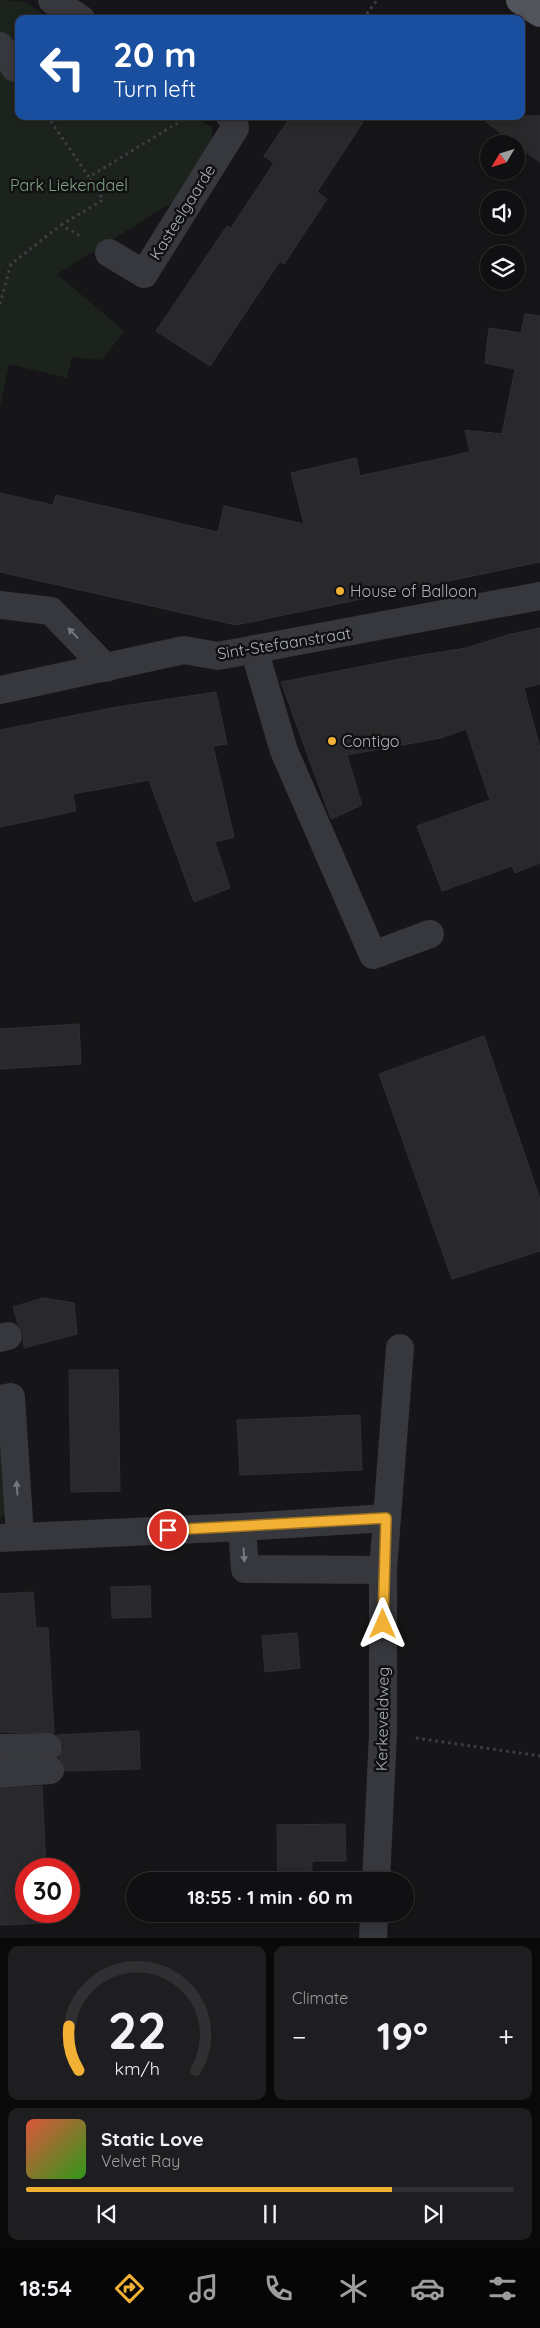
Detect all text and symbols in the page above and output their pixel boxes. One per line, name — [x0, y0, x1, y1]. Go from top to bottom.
text: 20 m — [113, 32, 196, 76]
icon: left — [30, 35, 95, 100]
text: Turn left — [113, 75, 196, 103]
north arrow — [480, 135, 525, 180]
map controls — [480, 135, 525, 290]
street label: Kasteelgaarde — [145, 161, 219, 263]
park label: Park Liekendael — [10, 175, 128, 195]
button: sound — [480, 190, 525, 235]
button: layers — [480, 245, 525, 290]
place label: House of Balloon — [350, 581, 477, 601]
marker: House of Balloon — [334, 585, 346, 597]
street label: Sint-Stefaanstraat — [216, 623, 352, 663]
one-way arrow — [67, 627, 79, 639]
place label: Contigo — [342, 731, 400, 751]
marker: Contigo — [326, 735, 338, 747]
one-way arrow — [12, 1479, 20, 1495]
pin — [147, 1509, 189, 1551]
icon: arrive — [154, 1516, 182, 1544]
one-way arrow — [240, 1547, 248, 1563]
position arrow — [356, 1597, 408, 1649]
street label: Kerkeveldweg — [371, 1667, 393, 1771]
speed limit sign: 30 — [15, 1858, 80, 1923]
text: 18:55 · 1 min · 60 m — [187, 1885, 353, 1909]
text: Climate — [292, 1988, 348, 2008]
text: 22 — [107, 1997, 167, 2062]
text: 19° — [377, 2012, 428, 2060]
text: − — [292, 2019, 307, 2054]
text: + — [498, 2019, 514, 2054]
text: km/h — [114, 2057, 160, 2079]
text: Static Love — [101, 2127, 204, 2151]
text: Velvet Ray — [101, 2151, 180, 2171]
icon: previous — [93, 2200, 121, 2228]
icon: pause — [256, 2200, 284, 2228]
icon: next — [419, 2200, 447, 2228]
icon: directions — [112, 2271, 147, 2306]
icon: music — [186, 2271, 221, 2306]
icon: phone — [261, 2271, 296, 2306]
icon: climate — [336, 2271, 371, 2306]
icon: car — [410, 2271, 445, 2306]
icon: filters — [485, 2271, 520, 2306]
text: 18:54 — [20, 2274, 72, 2302]

